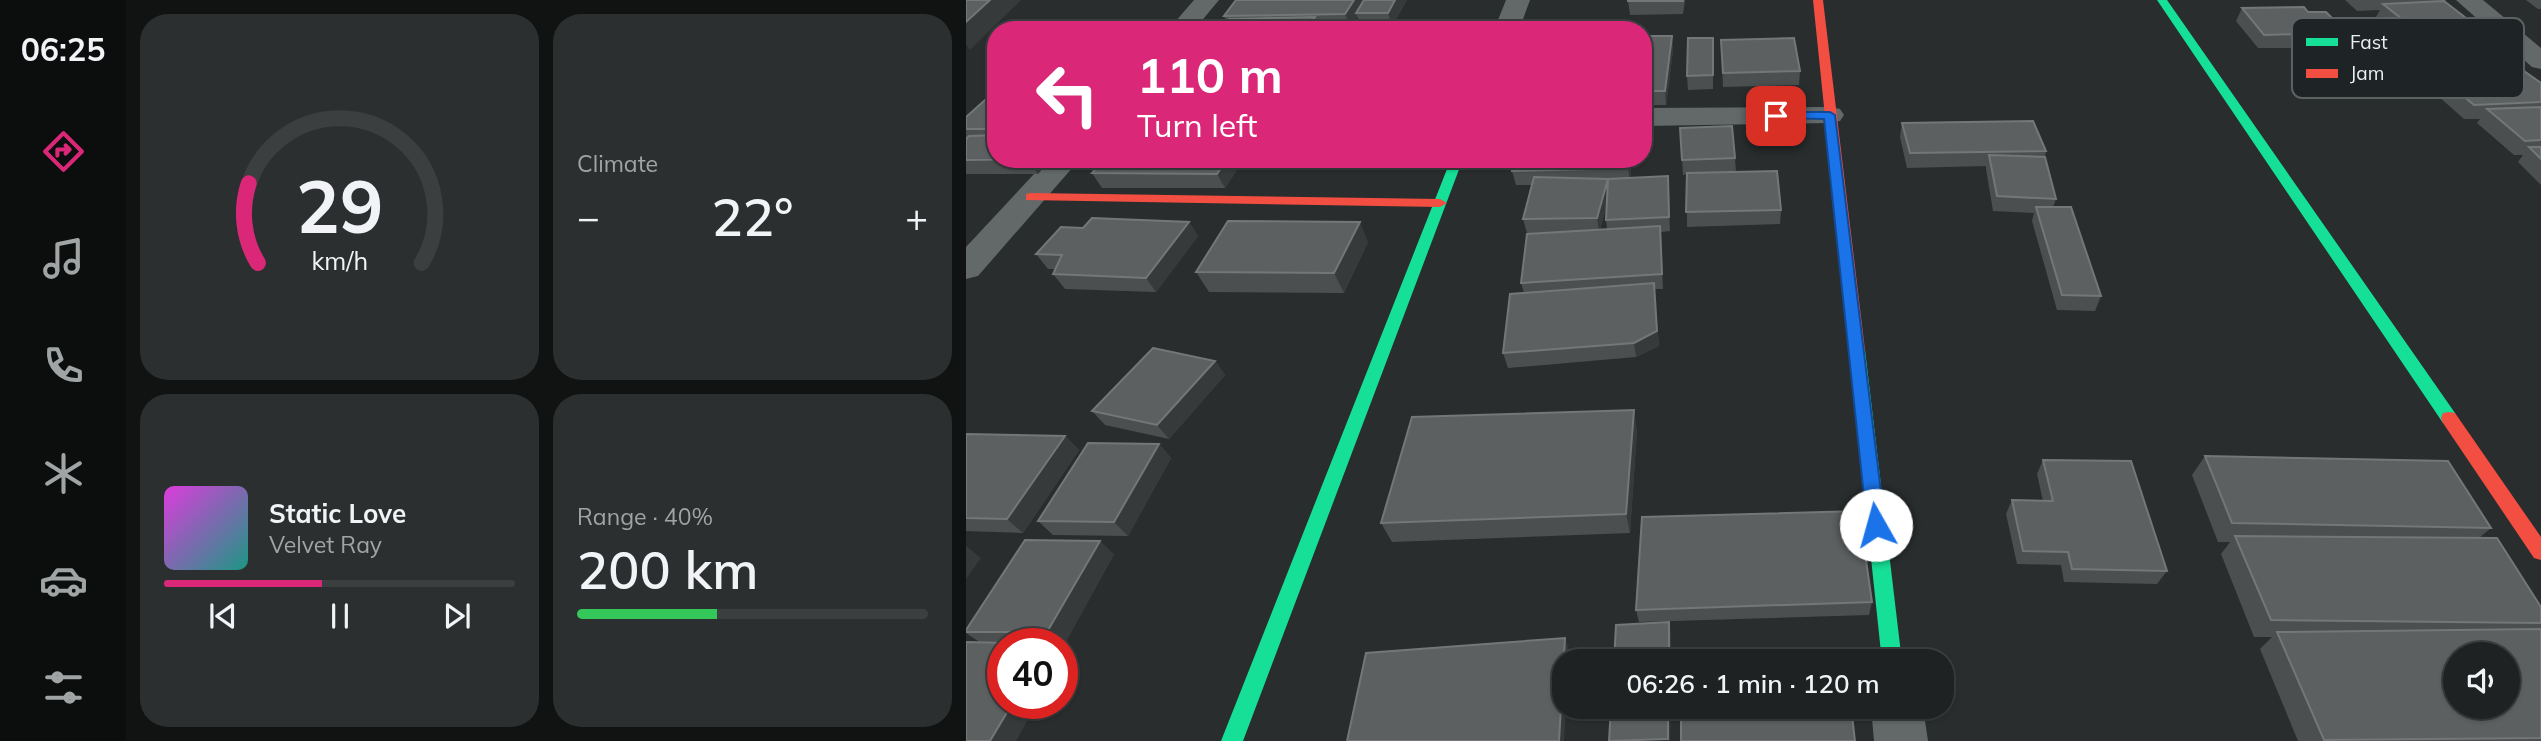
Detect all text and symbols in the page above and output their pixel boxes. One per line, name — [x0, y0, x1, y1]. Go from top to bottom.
legend — [2292, 18, 2524, 98]
text: 06:25 — [21, 29, 105, 69]
text: Fast — [2350, 30, 2388, 54]
text: 110 m — [1137, 44, 1283, 105]
icon: left — [1022, 49, 1113, 140]
text: Jam — [2350, 61, 2384, 85]
pin — [1746, 86, 1806, 146]
icon: arrive — [1757, 97, 1795, 135]
text: Turn left — [1137, 105, 1257, 145]
icon: directions — [39, 127, 88, 176]
text: Climate — [577, 149, 658, 178]
text: 29 — [296, 160, 383, 251]
text: 22° — [712, 184, 793, 249]
text: − — [577, 193, 600, 241]
text: + — [905, 193, 928, 241]
icon: music — [39, 234, 88, 283]
text: km/h — [311, 245, 368, 276]
icon: phone — [39, 341, 88, 390]
icon: climate — [39, 449, 88, 498]
position arrow — [1839, 488, 1913, 562]
text: Static Love — [269, 497, 406, 530]
text: Range · 40% — [577, 502, 713, 531]
text: Velvet Ray — [269, 530, 382, 559]
text: 200 km — [577, 537, 758, 602]
icon: car — [39, 556, 88, 605]
icon: previous — [204, 597, 242, 635]
icon: pause — [321, 597, 359, 635]
icon: next — [438, 597, 476, 635]
speed limit sign: 40 — [987, 628, 1078, 719]
map controls — [2443, 642, 2520, 719]
button: sound — [2443, 642, 2520, 719]
icon: filters — [39, 663, 88, 712]
text: 06:26 · 1 min · 120 m — [1626, 667, 1880, 700]

